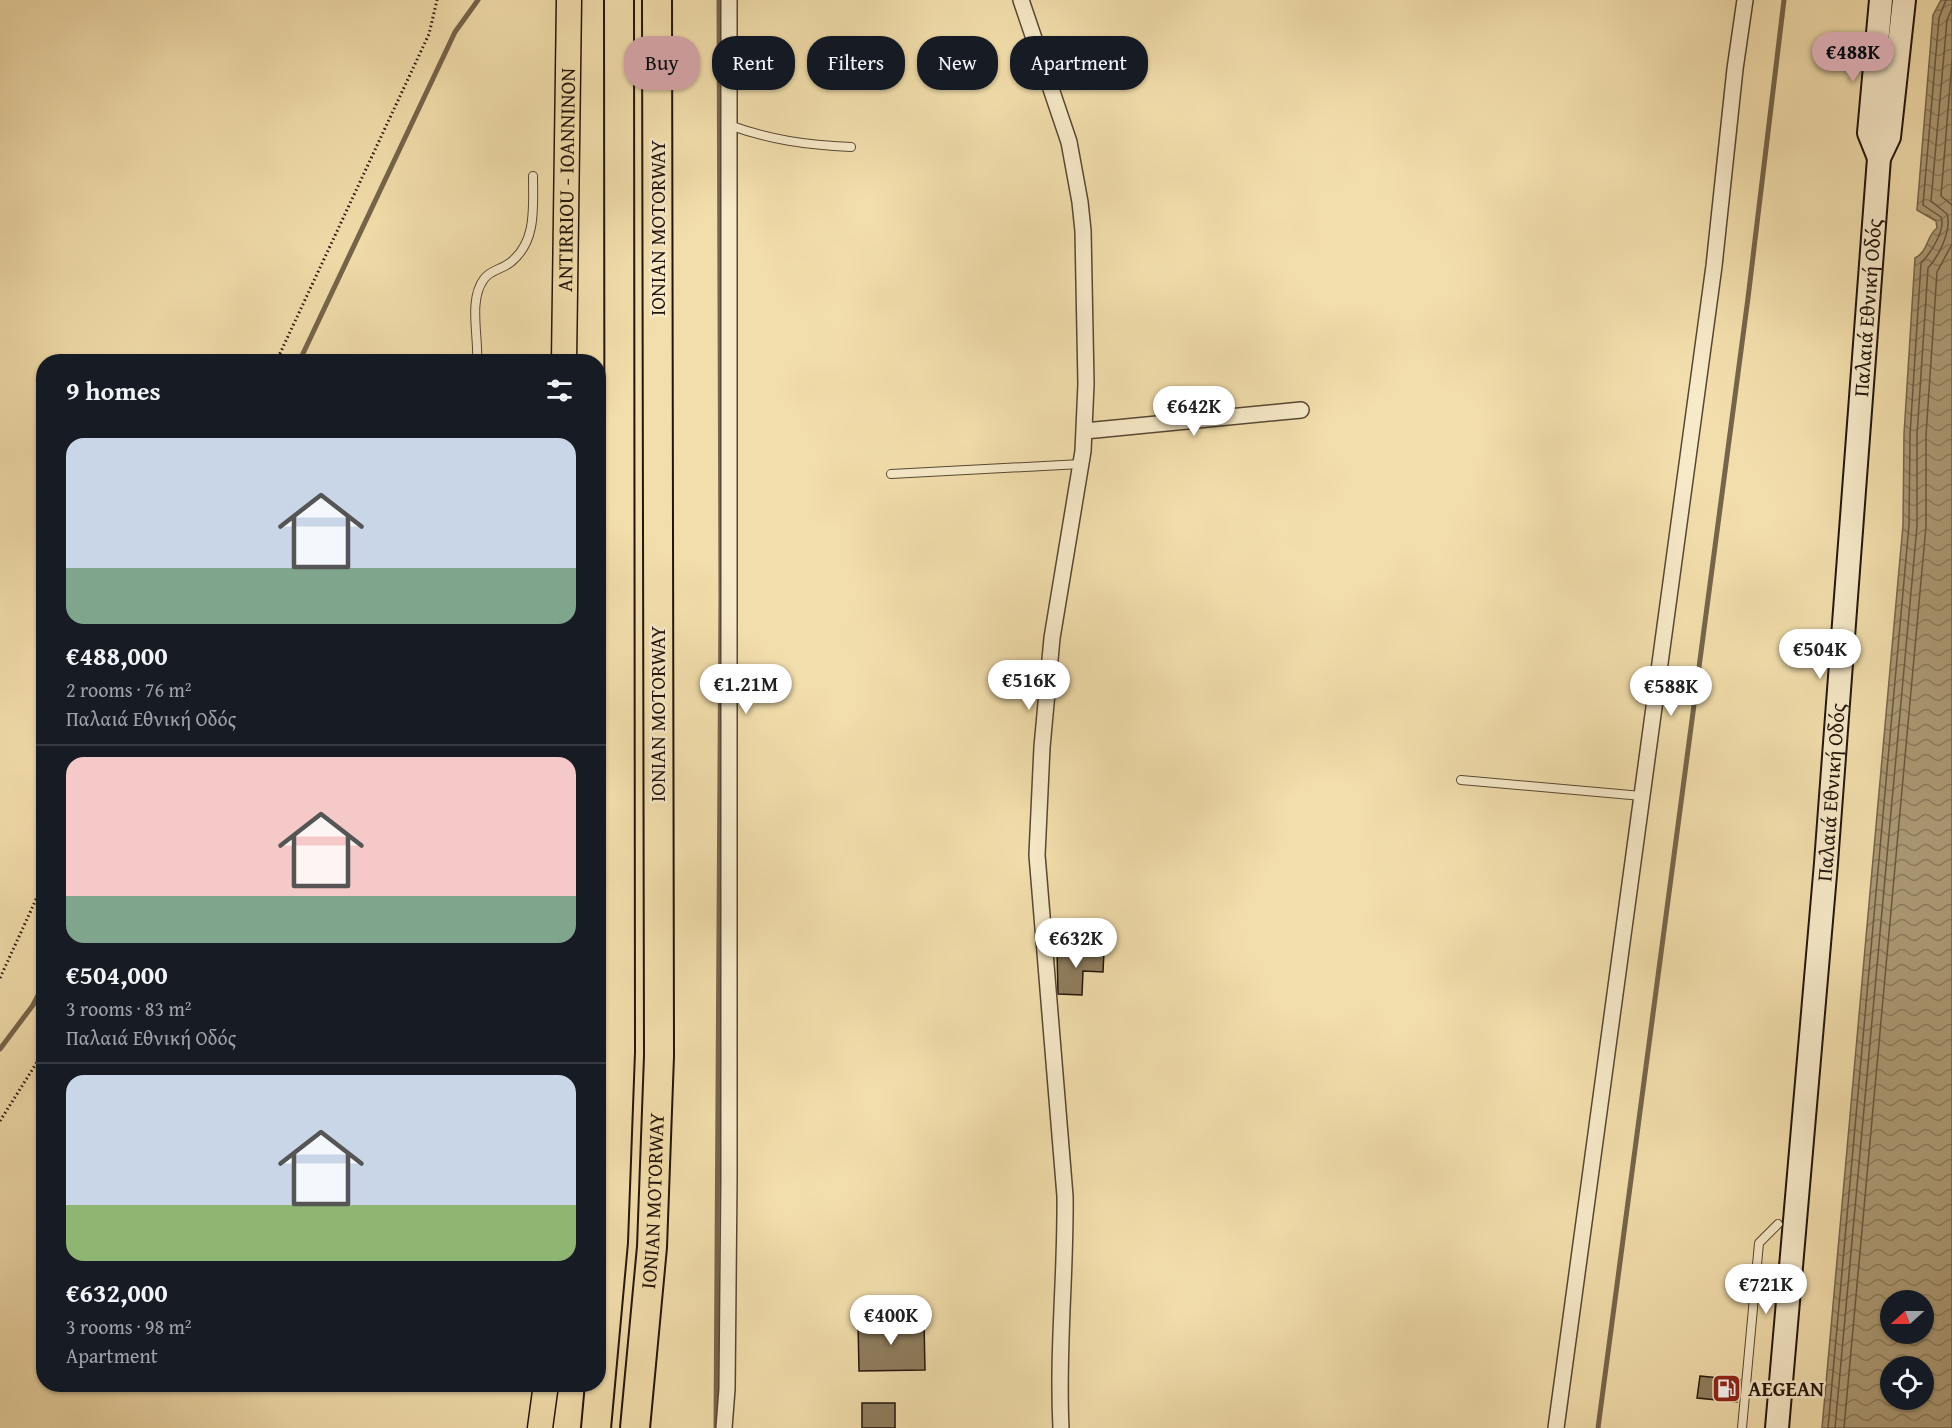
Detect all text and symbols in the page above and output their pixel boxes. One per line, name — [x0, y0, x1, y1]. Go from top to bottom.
pin: €488K — [1811, 32, 1895, 83]
chip: Buy — [624, 36, 700, 90]
chip: Rent — [712, 36, 795, 90]
chip: Filters — [807, 36, 905, 90]
chip: New — [917, 36, 998, 90]
chip: Apartment — [1010, 36, 1148, 90]
text: €488K — [1826, 37, 1880, 66]
street label: ANTIRRIOU - IOANNINON — [549, 68, 583, 292]
street label: IONIAN MOTORWAY — [642, 140, 673, 316]
street label: Παλαιά Εθνική Οδός — [1845, 217, 1889, 398]
text: 9 homes — [66, 371, 161, 410]
icon: filters — [543, 374, 576, 407]
pin: €642K — [1152, 386, 1236, 437]
text: €642K — [1167, 391, 1221, 420]
icon: home — [267, 477, 375, 585]
street label: IONIAN MOTORWAY — [642, 626, 673, 802]
pin: €504K — [1778, 629, 1862, 680]
text: €504K — [1793, 634, 1847, 663]
text: €488,000 — [66, 636, 168, 675]
pin: €516K — [987, 660, 1071, 711]
pin: €1.21M — [697, 664, 795, 715]
text: €516K — [1002, 665, 1056, 694]
pin: €588K — [1629, 666, 1713, 717]
text: €1.21M — [714, 669, 778, 698]
text: €588K — [1644, 671, 1698, 700]
text: 2 rooms · 76 m² — [66, 675, 192, 704]
street label: Παλαιά Εθνική Οδός — [1808, 702, 1853, 883]
text: Παλαιά Εθνική Οδός — [66, 704, 236, 733]
icon: home — [267, 796, 375, 904]
pin: €632K — [1034, 918, 1118, 969]
text: €632K — [1049, 923, 1103, 952]
text: €504,000 — [66, 955, 168, 994]
text: 3 rooms · 83 m² — [66, 994, 192, 1023]
text: Παλαιά Εθνική Οδός — [66, 1023, 236, 1052]
street label: IONIAN MOTORWAY — [632, 1112, 672, 1290]
icon: home — [267, 1114, 375, 1222]
pin: €721K — [1724, 1264, 1808, 1315]
text: €721K — [1739, 1269, 1793, 1298]
text: €632,000 — [66, 1273, 168, 1312]
north arrow — [1880, 1290, 1934, 1344]
map controls — [1880, 1290, 1934, 1410]
pin: €400K — [849, 1295, 933, 1346]
text: €400K — [864, 1300, 918, 1329]
text: 3 rooms · 98 m² — [66, 1312, 192, 1341]
text: Apartment — [66, 1341, 158, 1370]
button: locate — [1880, 1356, 1934, 1410]
fuel station icon: AEGEAN — [1711, 1373, 1743, 1405]
place label: AEGEAN — [1748, 1373, 1824, 1404]

